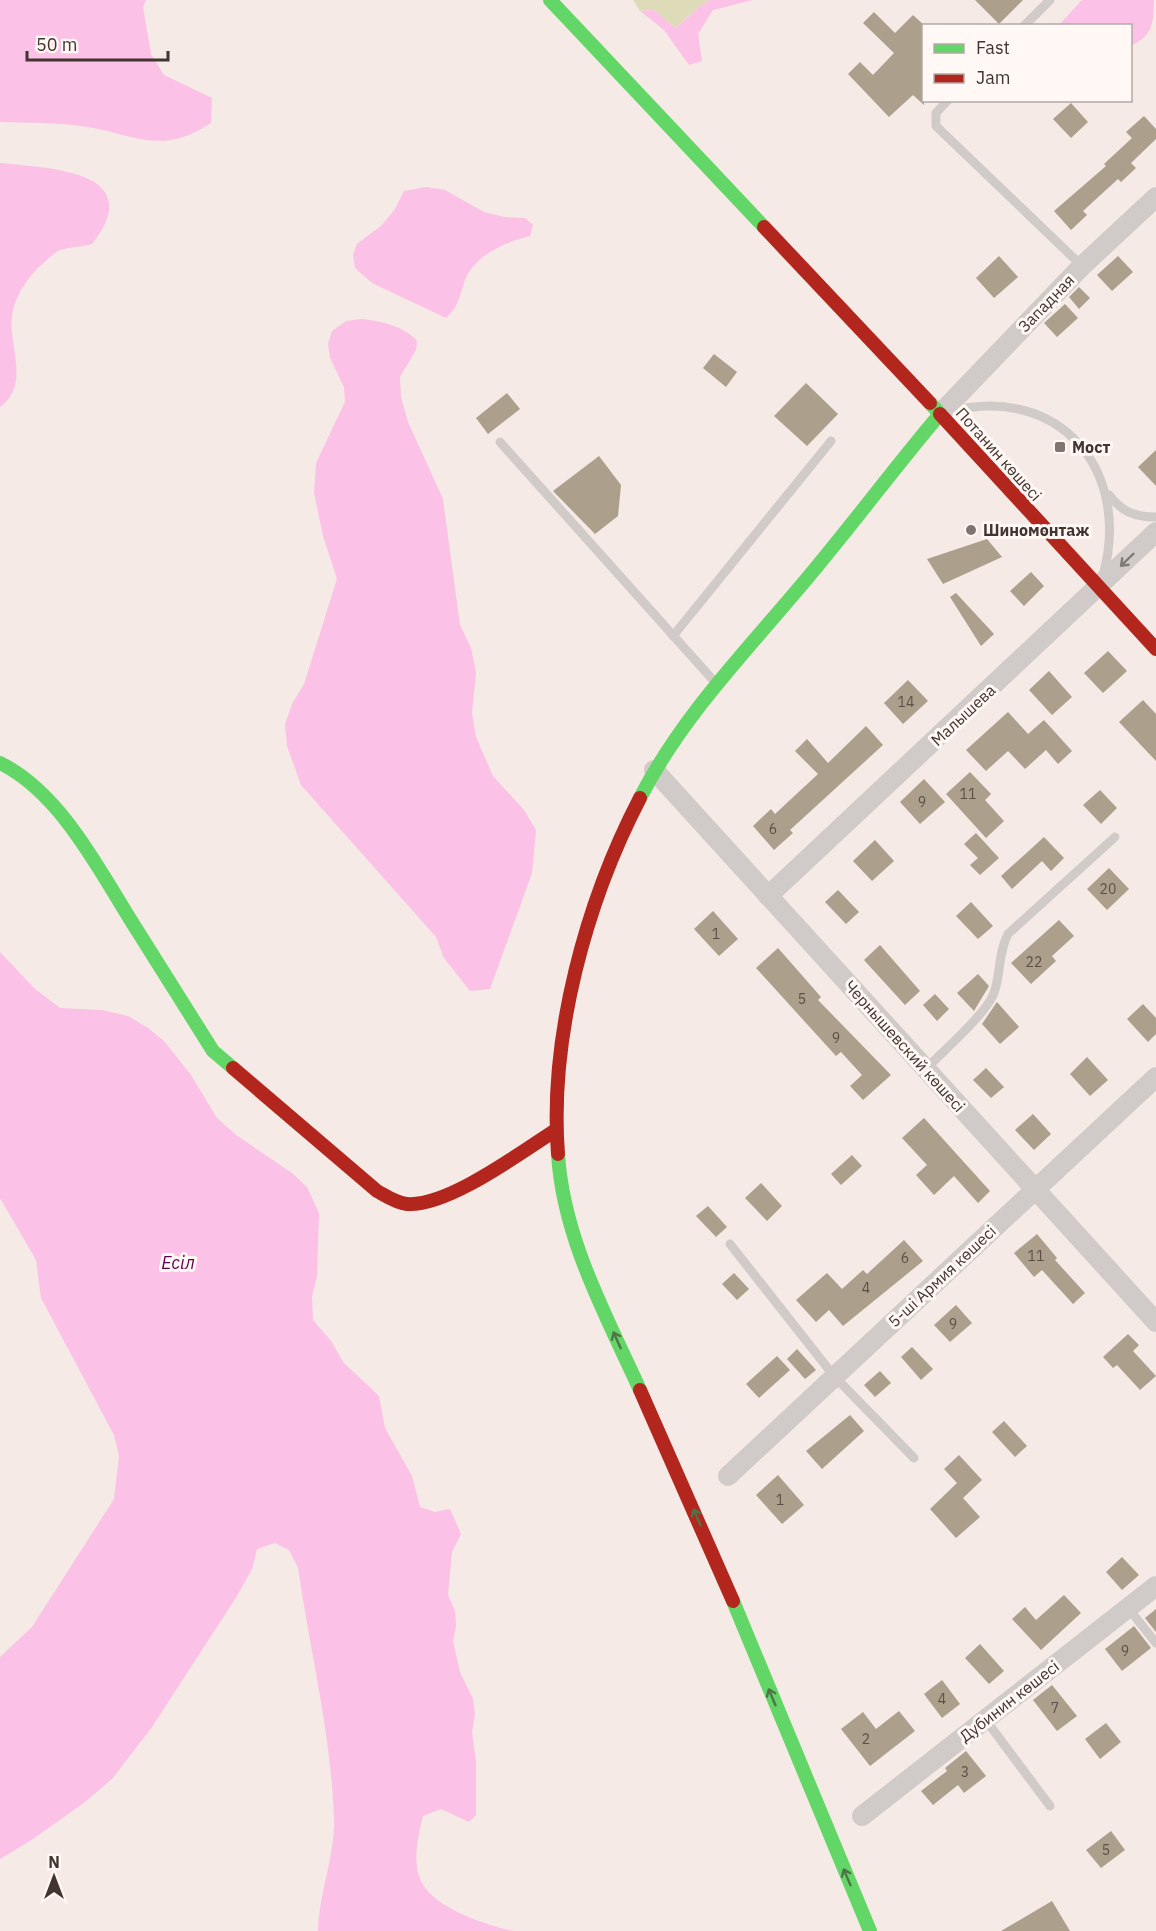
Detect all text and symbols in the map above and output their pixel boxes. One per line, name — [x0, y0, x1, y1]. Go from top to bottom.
scale bar — [27, 24, 168, 62]
legend — [922, 24, 1132, 102]
text: 50 m — [36, 33, 78, 56]
text: Fast — [976, 36, 1010, 59]
text: Jam — [976, 66, 1011, 89]
street label: Западная — [1014, 270, 1078, 336]
street label: Потанин көшесі — [952, 403, 1046, 505]
place label: Мост — [1072, 437, 1111, 457]
marker: Мост — [1053, 440, 1067, 454]
place label: Шиномонтаж — [983, 520, 1089, 540]
marker: Шиномонтаж — [964, 523, 978, 537]
one-way arrow — [1120, 552, 1135, 567]
street label: Малышева — [926, 680, 1000, 750]
house number: 14 — [898, 693, 914, 711]
house number: 11 — [960, 785, 976, 803]
house number: 9 — [918, 793, 926, 811]
house number: 6 — [769, 820, 777, 838]
house number: 20 — [1100, 880, 1116, 898]
house number: 1 — [712, 925, 720, 943]
house number: 22 — [1026, 953, 1042, 971]
street label: Чернышевский көшесі — [841, 976, 969, 1116]
house number: 5 — [798, 990, 806, 1008]
house number: 9 — [832, 1029, 840, 1047]
street label: 5-ші Армия көшесі — [884, 1221, 1000, 1331]
house number: 11 — [1028, 1247, 1044, 1265]
house number: 6 — [901, 1249, 909, 1267]
water label: Есіл — [161, 1251, 195, 1274]
house number: 4 — [862, 1279, 870, 1297]
house number: 9 — [949, 1315, 957, 1333]
one-way arrow — [610, 1331, 622, 1349]
house number: 1 — [776, 1491, 784, 1509]
one-way arrow — [691, 1509, 702, 1527]
house number: 9 — [1121, 1642, 1129, 1660]
street label: Дубинин көшесі — [955, 1656, 1063, 1746]
one-way arrow — [766, 1688, 777, 1707]
house number: 4 — [938, 1690, 946, 1708]
house number: 7 — [1051, 1699, 1059, 1717]
house number: 2 — [862, 1730, 870, 1748]
house number: 3 — [961, 1763, 969, 1781]
house number: 5 — [1102, 1841, 1110, 1859]
north arrow — [24, 1847, 84, 1907]
text: N — [48, 1852, 60, 1872]
one-way arrow — [841, 1868, 852, 1887]

